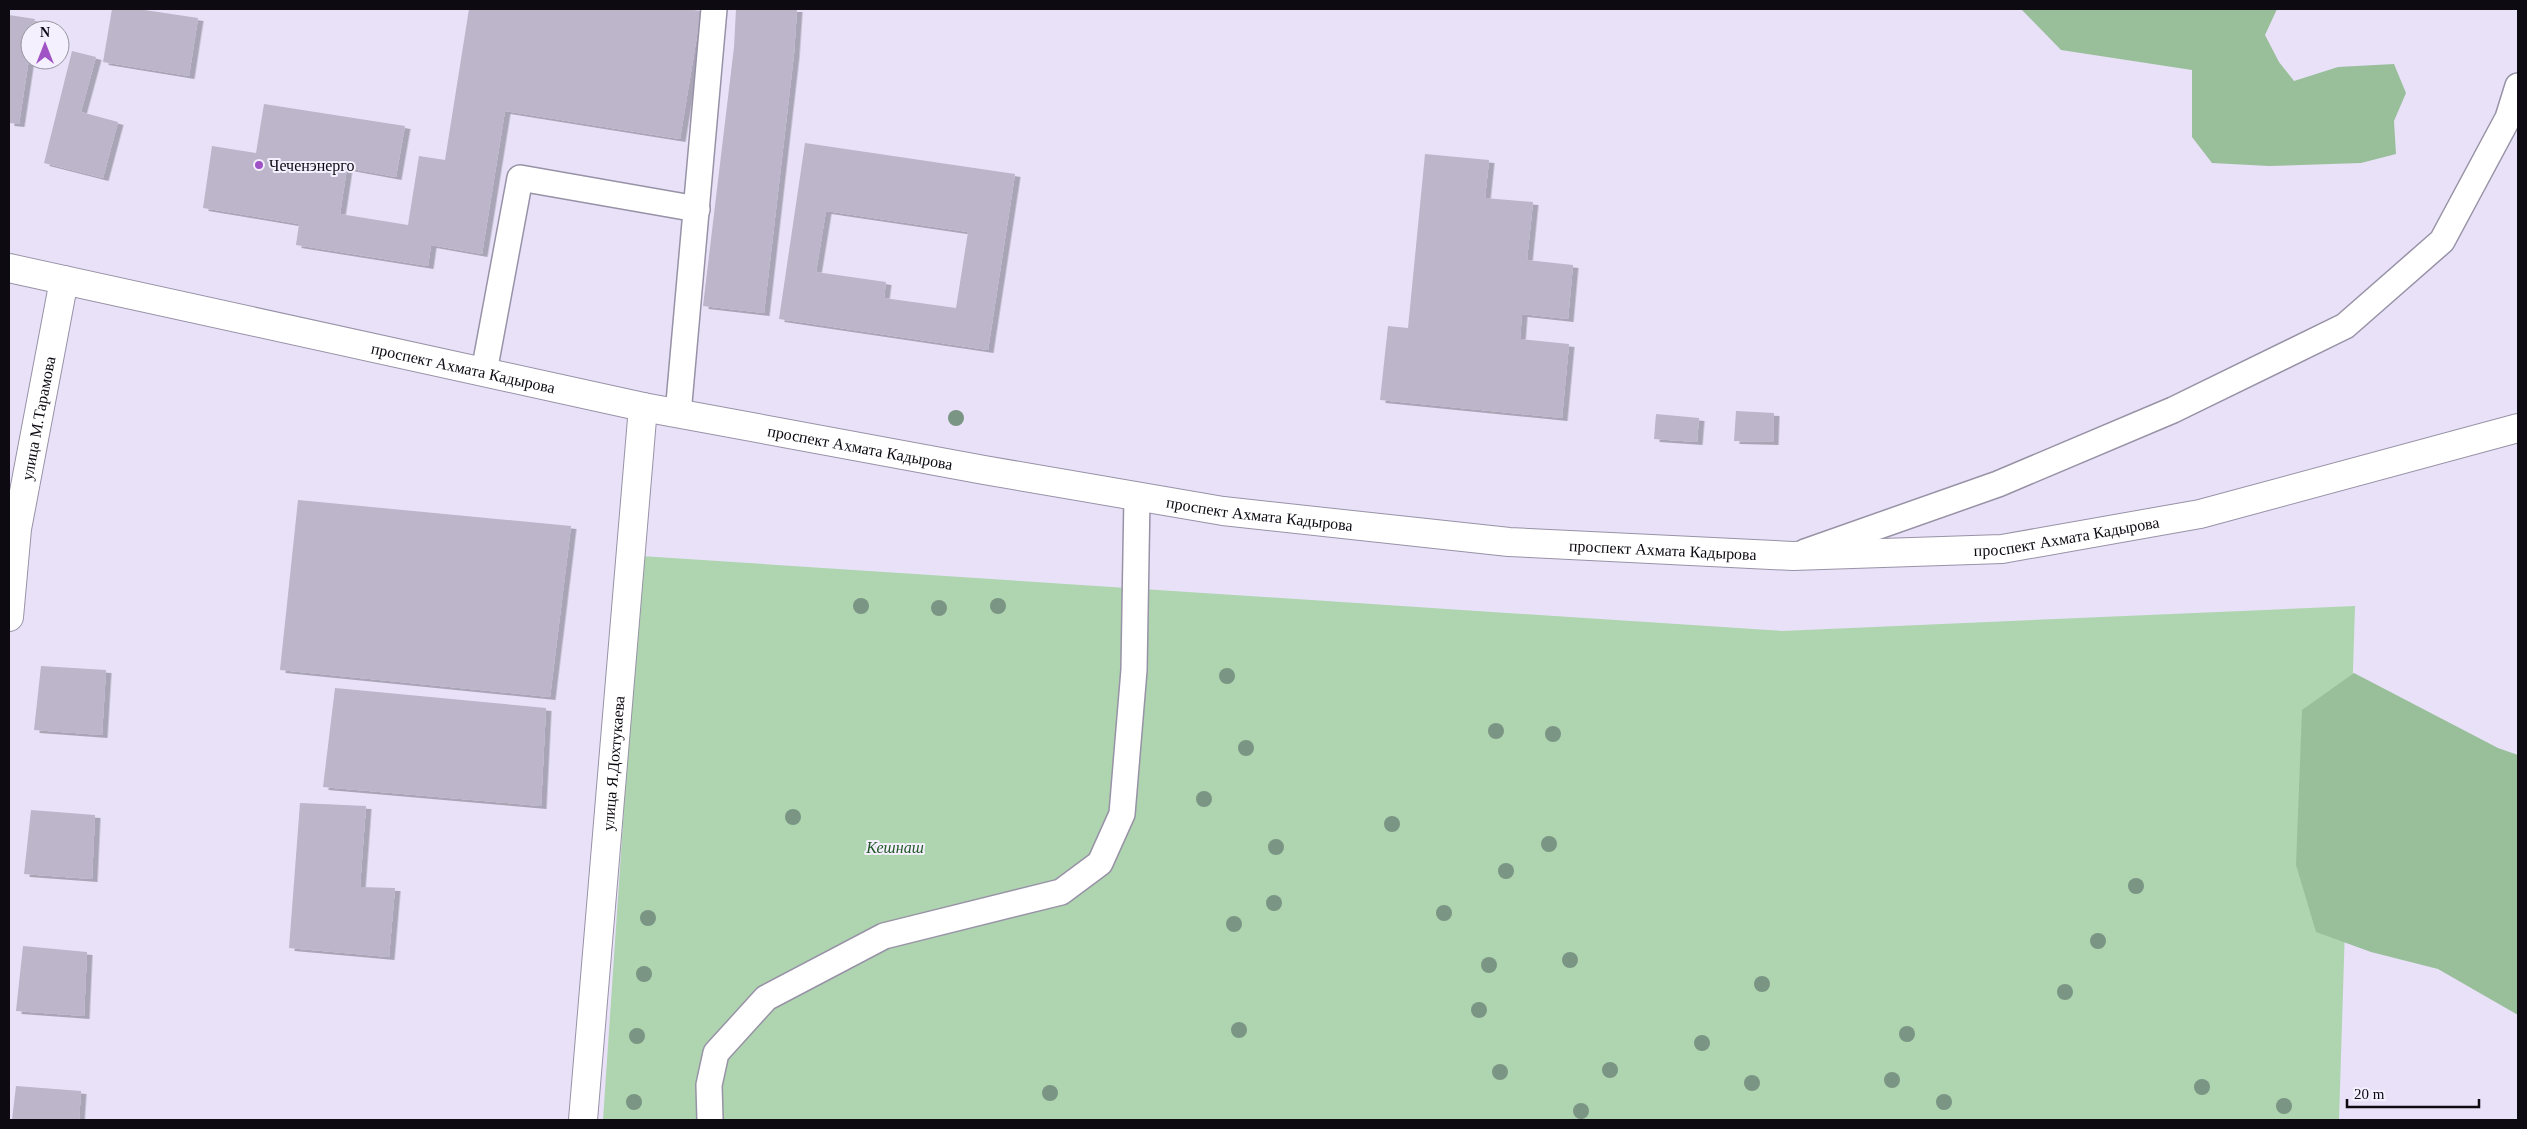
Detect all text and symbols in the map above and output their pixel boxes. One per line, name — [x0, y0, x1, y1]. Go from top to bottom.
north arrow — [20, 20, 70, 70]
text: N — [40, 25, 50, 40]
place label: Чеченэнерго — [269, 157, 355, 175]
marker: Чеченэнерго — [253, 159, 265, 171]
street label: проспект Ахмата Кадырова — [370, 340, 557, 396]
street label: улица М.Тарамова — [18, 355, 58, 482]
street label: проспект Ахмата Кадырова — [766, 422, 954, 473]
street label: проспект Ахмата Кадырова — [1165, 493, 1354, 534]
street label: проспект Ахмата Кадырова — [1973, 513, 2161, 560]
street label: проспект Ахмата Кадырова — [1569, 537, 1757, 563]
street label: улица Я.Дохтукаева — [599, 695, 628, 832]
park label: Кешнаш — [865, 839, 924, 856]
scale bar — [2347, 1076, 2480, 1108]
text: 20 m — [2354, 1086, 2385, 1102]

